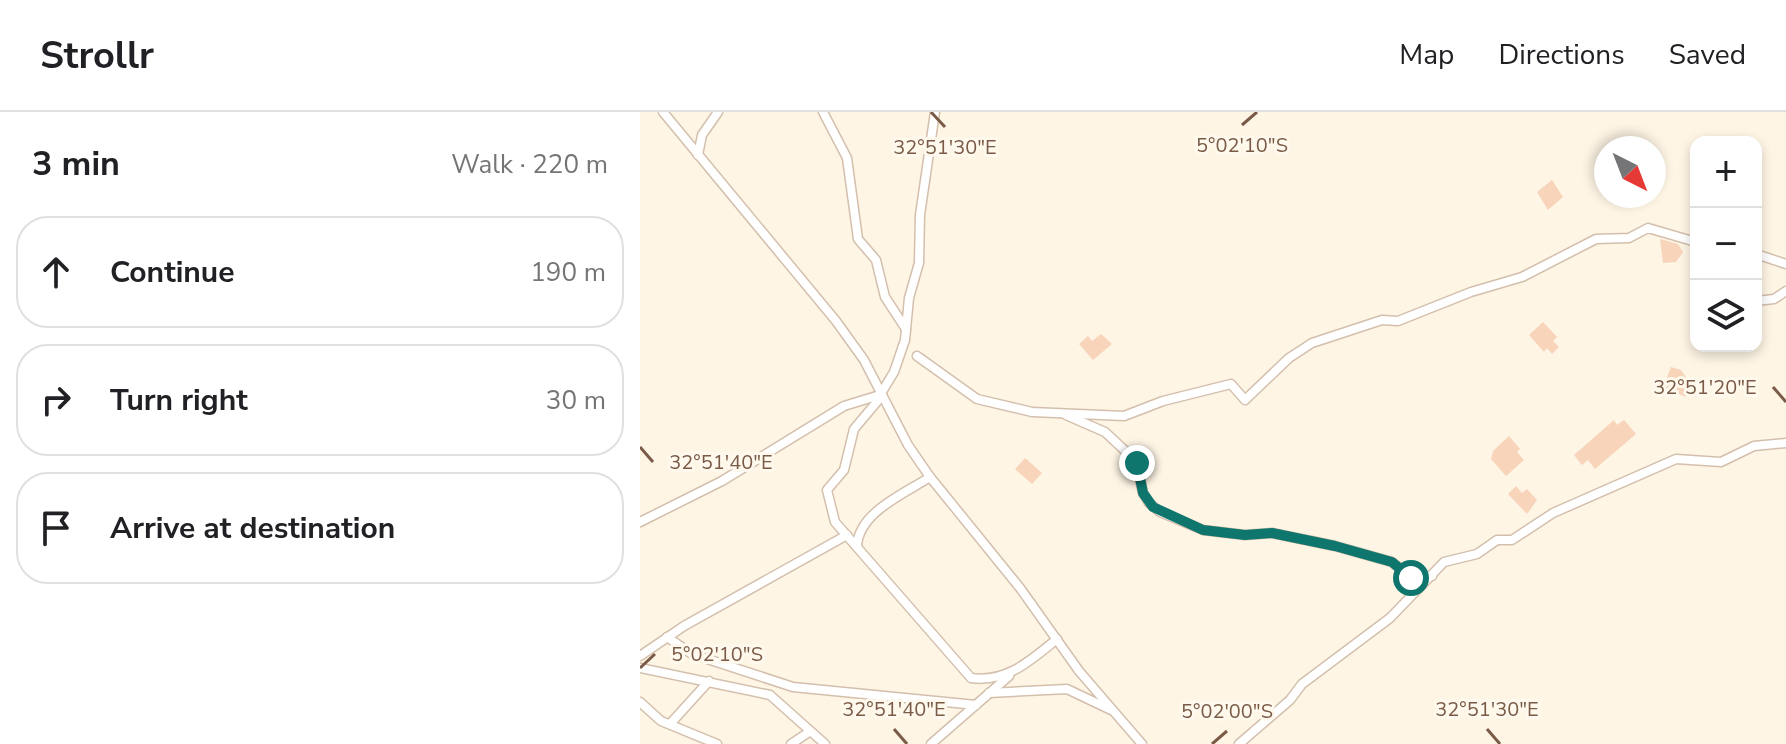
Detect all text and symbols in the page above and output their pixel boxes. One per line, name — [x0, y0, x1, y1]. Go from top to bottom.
text: Strollr — [40, 30, 154, 81]
text: Map — [1399, 36, 1454, 74]
text: Directions — [1498, 36, 1625, 74]
text: Saved — [1669, 36, 1746, 74]
text: 5°02'10"S — [1196, 132, 1288, 159]
text: 32°51'30"E — [893, 134, 997, 161]
north arrow — [1594, 136, 1666, 208]
map controls — [1690, 136, 1762, 352]
button: + — [1690, 136, 1762, 208]
text: 3 min — [32, 141, 120, 187]
text: Walk · 220 m — [451, 147, 608, 182]
button: − — [1690, 208, 1762, 280]
icon: ahead — [34, 250, 78, 294]
text: Continue — [110, 252, 235, 293]
text: 190 m — [530, 255, 606, 290]
button: layers — [1690, 280, 1762, 352]
text: 32°51'20"E — [1653, 374, 1757, 401]
icon: right — [34, 378, 78, 422]
text: Turn right — [110, 380, 248, 421]
text: 30 m — [546, 383, 606, 418]
route end — [1119, 445, 1155, 481]
text: 32°51'40"E — [669, 449, 773, 476]
icon: arrive — [34, 506, 78, 550]
text: Arrive at destination — [110, 508, 395, 549]
route start — [1393, 560, 1429, 596]
text: 5°02'10"S — [671, 641, 763, 668]
text: 32°51'40"E — [842, 696, 946, 723]
text: 32°51'30"E — [1435, 696, 1539, 723]
text: 5°02'00"S — [1181, 698, 1273, 725]

